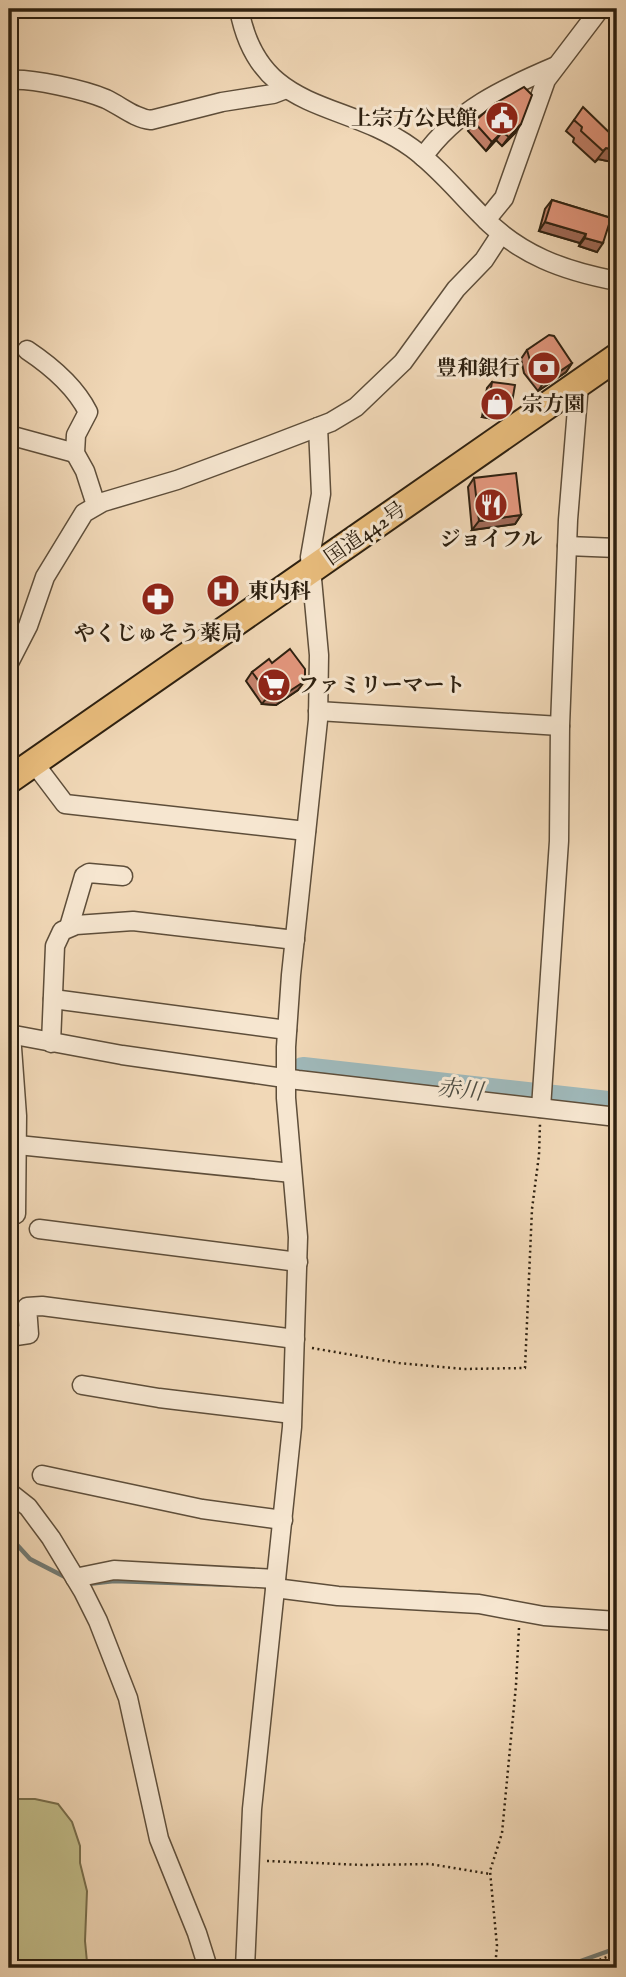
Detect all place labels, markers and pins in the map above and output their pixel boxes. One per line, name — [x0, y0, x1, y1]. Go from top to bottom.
public building icon: 上宗方公民館 — [483, 99, 521, 137]
place label: 上宗方公民館 — [351, 106, 477, 133]
bank icon: 豊和銀行 — [525, 349, 563, 387]
place label: 豊和銀行 — [436, 356, 520, 383]
shop icon: 宗方園 — [478, 385, 516, 423]
place label: 宗方園 — [522, 392, 585, 419]
restaurant icon: ジョイフル — [472, 486, 510, 524]
place label: ジョイフル — [439, 527, 543, 554]
hospital icon: 東内科 — [204, 572, 242, 610]
place label: 東内科 — [248, 579, 311, 606]
pharmacy icon: やくじゅそう薬局 — [139, 580, 177, 618]
place label: やくじゅそう薬局 — [74, 621, 242, 648]
supermarket icon: ファミリーマート — [255, 666, 293, 704]
place label: ファミリーマート — [298, 673, 466, 700]

